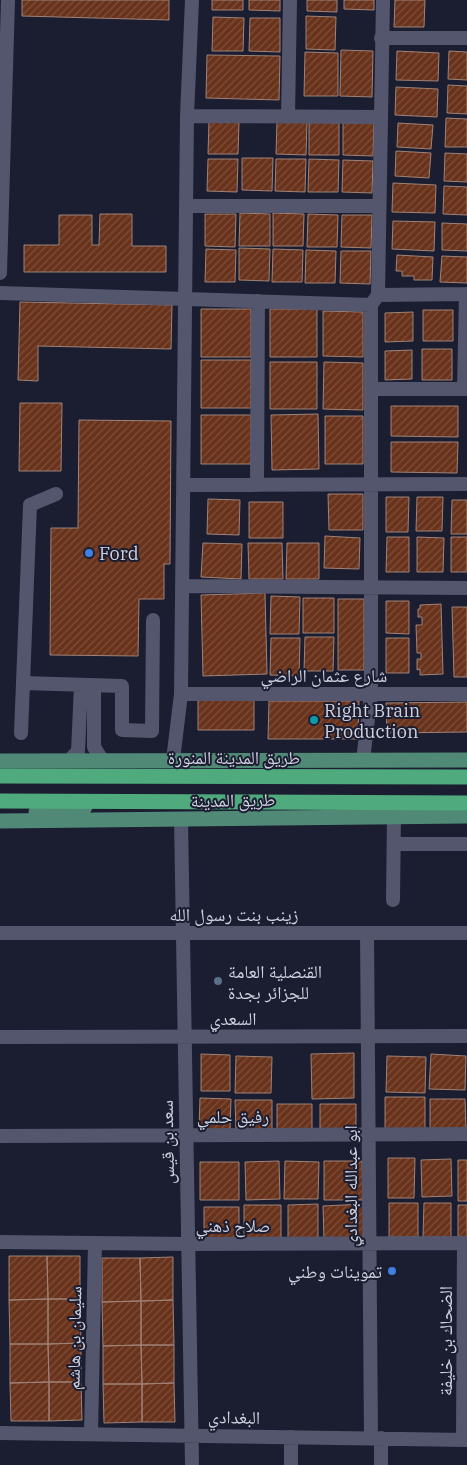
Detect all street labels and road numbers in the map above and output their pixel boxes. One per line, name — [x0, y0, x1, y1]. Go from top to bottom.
street label: شارع عثمان الراضي — [261, 664, 387, 690]
street label: طريق المدينة المنورة — [168, 746, 300, 769]
street label: طريق المدينة — [190, 788, 276, 812]
street label: زينب بنت رسول الله — [169, 903, 299, 926]
street label: السعدي — [209, 1007, 257, 1033]
street label: سعد بن قيس — [155, 1100, 179, 1184]
street label: رفيق حلمي — [197, 1105, 269, 1131]
street label: ابو عبدالله البغدادي — [339, 1125, 365, 1247]
street label: صلاح ذهني — [196, 1214, 270, 1240]
street label: سليمان بن هاشم — [62, 1286, 87, 1390]
street label: الضحاك بن خليفة — [434, 1286, 457, 1396]
street label: البغدادي — [208, 1405, 260, 1433]

